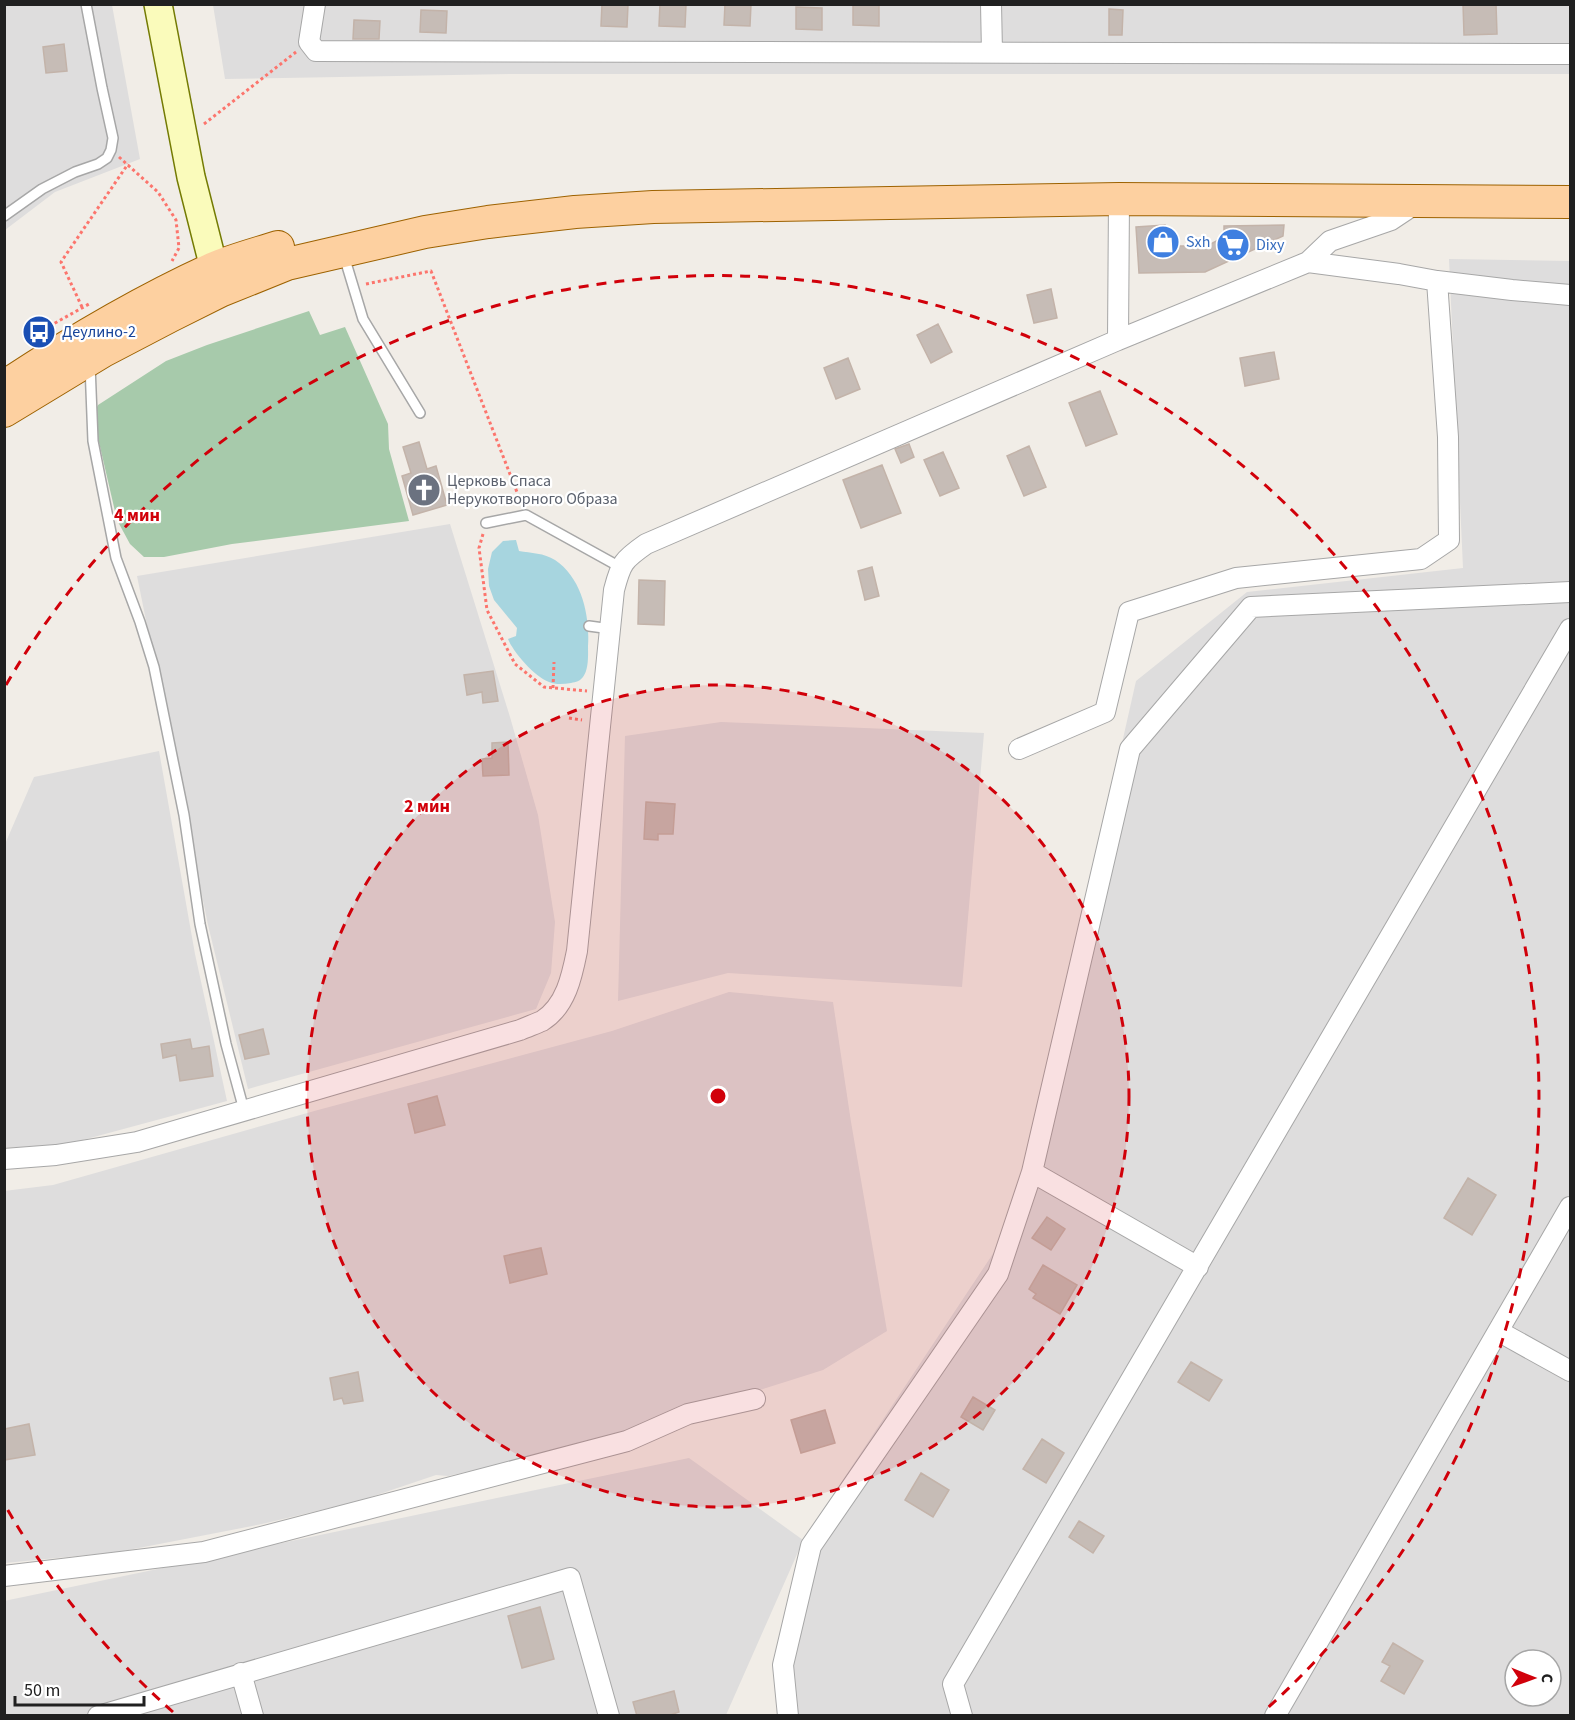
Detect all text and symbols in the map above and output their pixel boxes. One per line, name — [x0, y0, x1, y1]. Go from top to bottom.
shop icon: Sxh — [1145, 224, 1181, 260]
supermarket icon: Dixy — [1215, 227, 1251, 263]
place label: Sxh — [1186, 231, 1210, 253]
place label: Dixy — [1256, 234, 1285, 256]
bus stop icon: Деулино-2 — [21, 314, 57, 350]
place label: Деулино-2 — [62, 321, 136, 343]
place label: Церковь Спаса Нерукотворного Образа — [447, 470, 618, 510]
church icon: Церковь Спаса Нерукотворного Образа — [406, 472, 442, 508]
text: 4 мин — [114, 503, 160, 528]
text: 2 мин — [404, 794, 450, 819]
centre of rings — [708, 1086, 728, 1106]
north arrow — [1503, 1648, 1563, 1708]
scale bar — [15, 1669, 144, 1707]
text: С — [1536, 1673, 1558, 1683]
text: 50 m — [24, 1678, 60, 1703]

